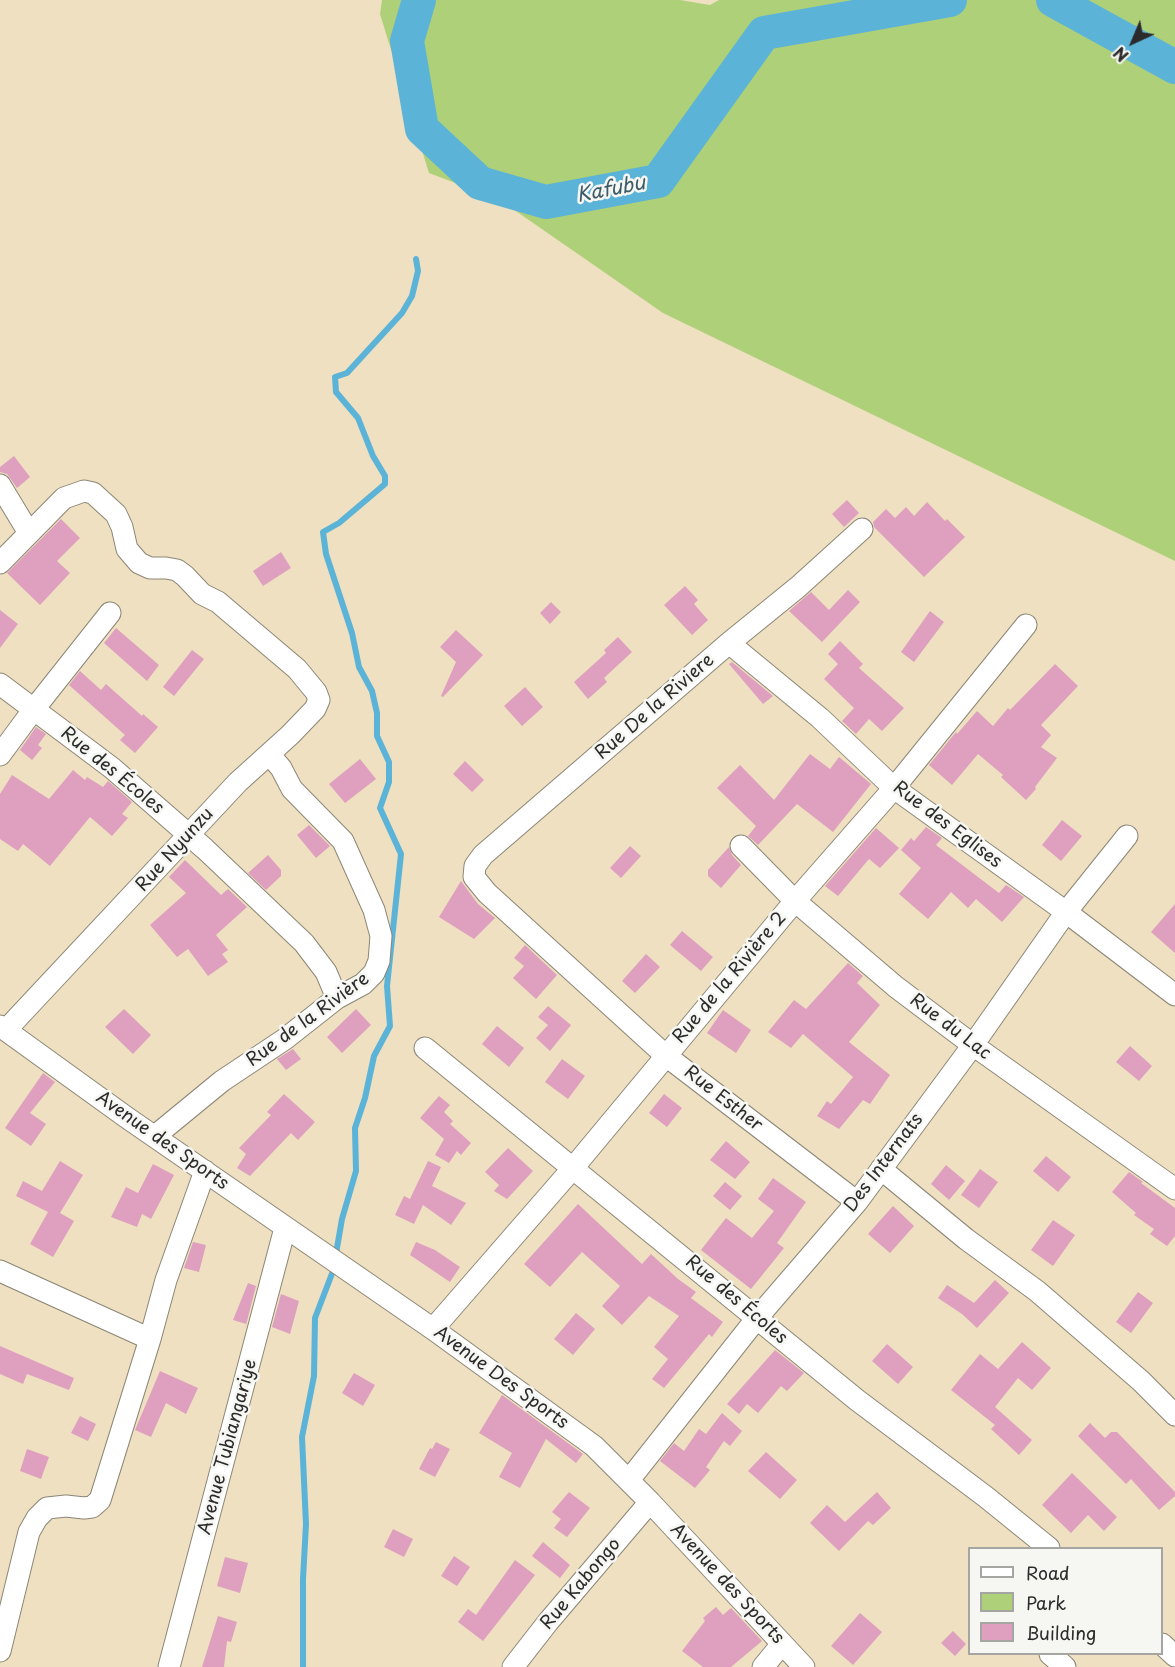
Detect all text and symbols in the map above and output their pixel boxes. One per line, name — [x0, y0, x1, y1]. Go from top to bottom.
north arrow — [1103, 12, 1163, 72]
text: N — [1108, 42, 1133, 68]
water label: Kafubu — [575, 172, 647, 208]
street label: Rue De la Riviere — [591, 650, 719, 764]
street label: Rue des Écoles — [56, 723, 168, 819]
street label: Rue des Eglises — [888, 777, 1006, 873]
street label: Rue Nyunzu — [132, 804, 218, 896]
street label: Rue de la Rivière 2 — [669, 908, 791, 1048]
street label: Rue de la Rivière — [242, 968, 374, 1072]
street label: Rue du Lac — [905, 990, 995, 1064]
street label: Rue Esther — [680, 1062, 766, 1136]
street label: Avenue des Sports — [92, 1087, 232, 1195]
street label: Des Internats — [840, 1109, 928, 1217]
street label: Rue des Écoles — [681, 1251, 791, 1349]
street label: Avenue Des Sports — [430, 1322, 572, 1434]
street label: Avenue Tubiangariye — [194, 1357, 262, 1537]
street label: Avenue des Sports — [666, 1519, 788, 1649]
street label: Rue Kabongo — [536, 1534, 626, 1634]
legend — [968, 1547, 1163, 1655]
text: Road — [1026, 1559, 1070, 1586]
text: Park — [1026, 1589, 1066, 1616]
text: Building — [1026, 1619, 1096, 1646]

